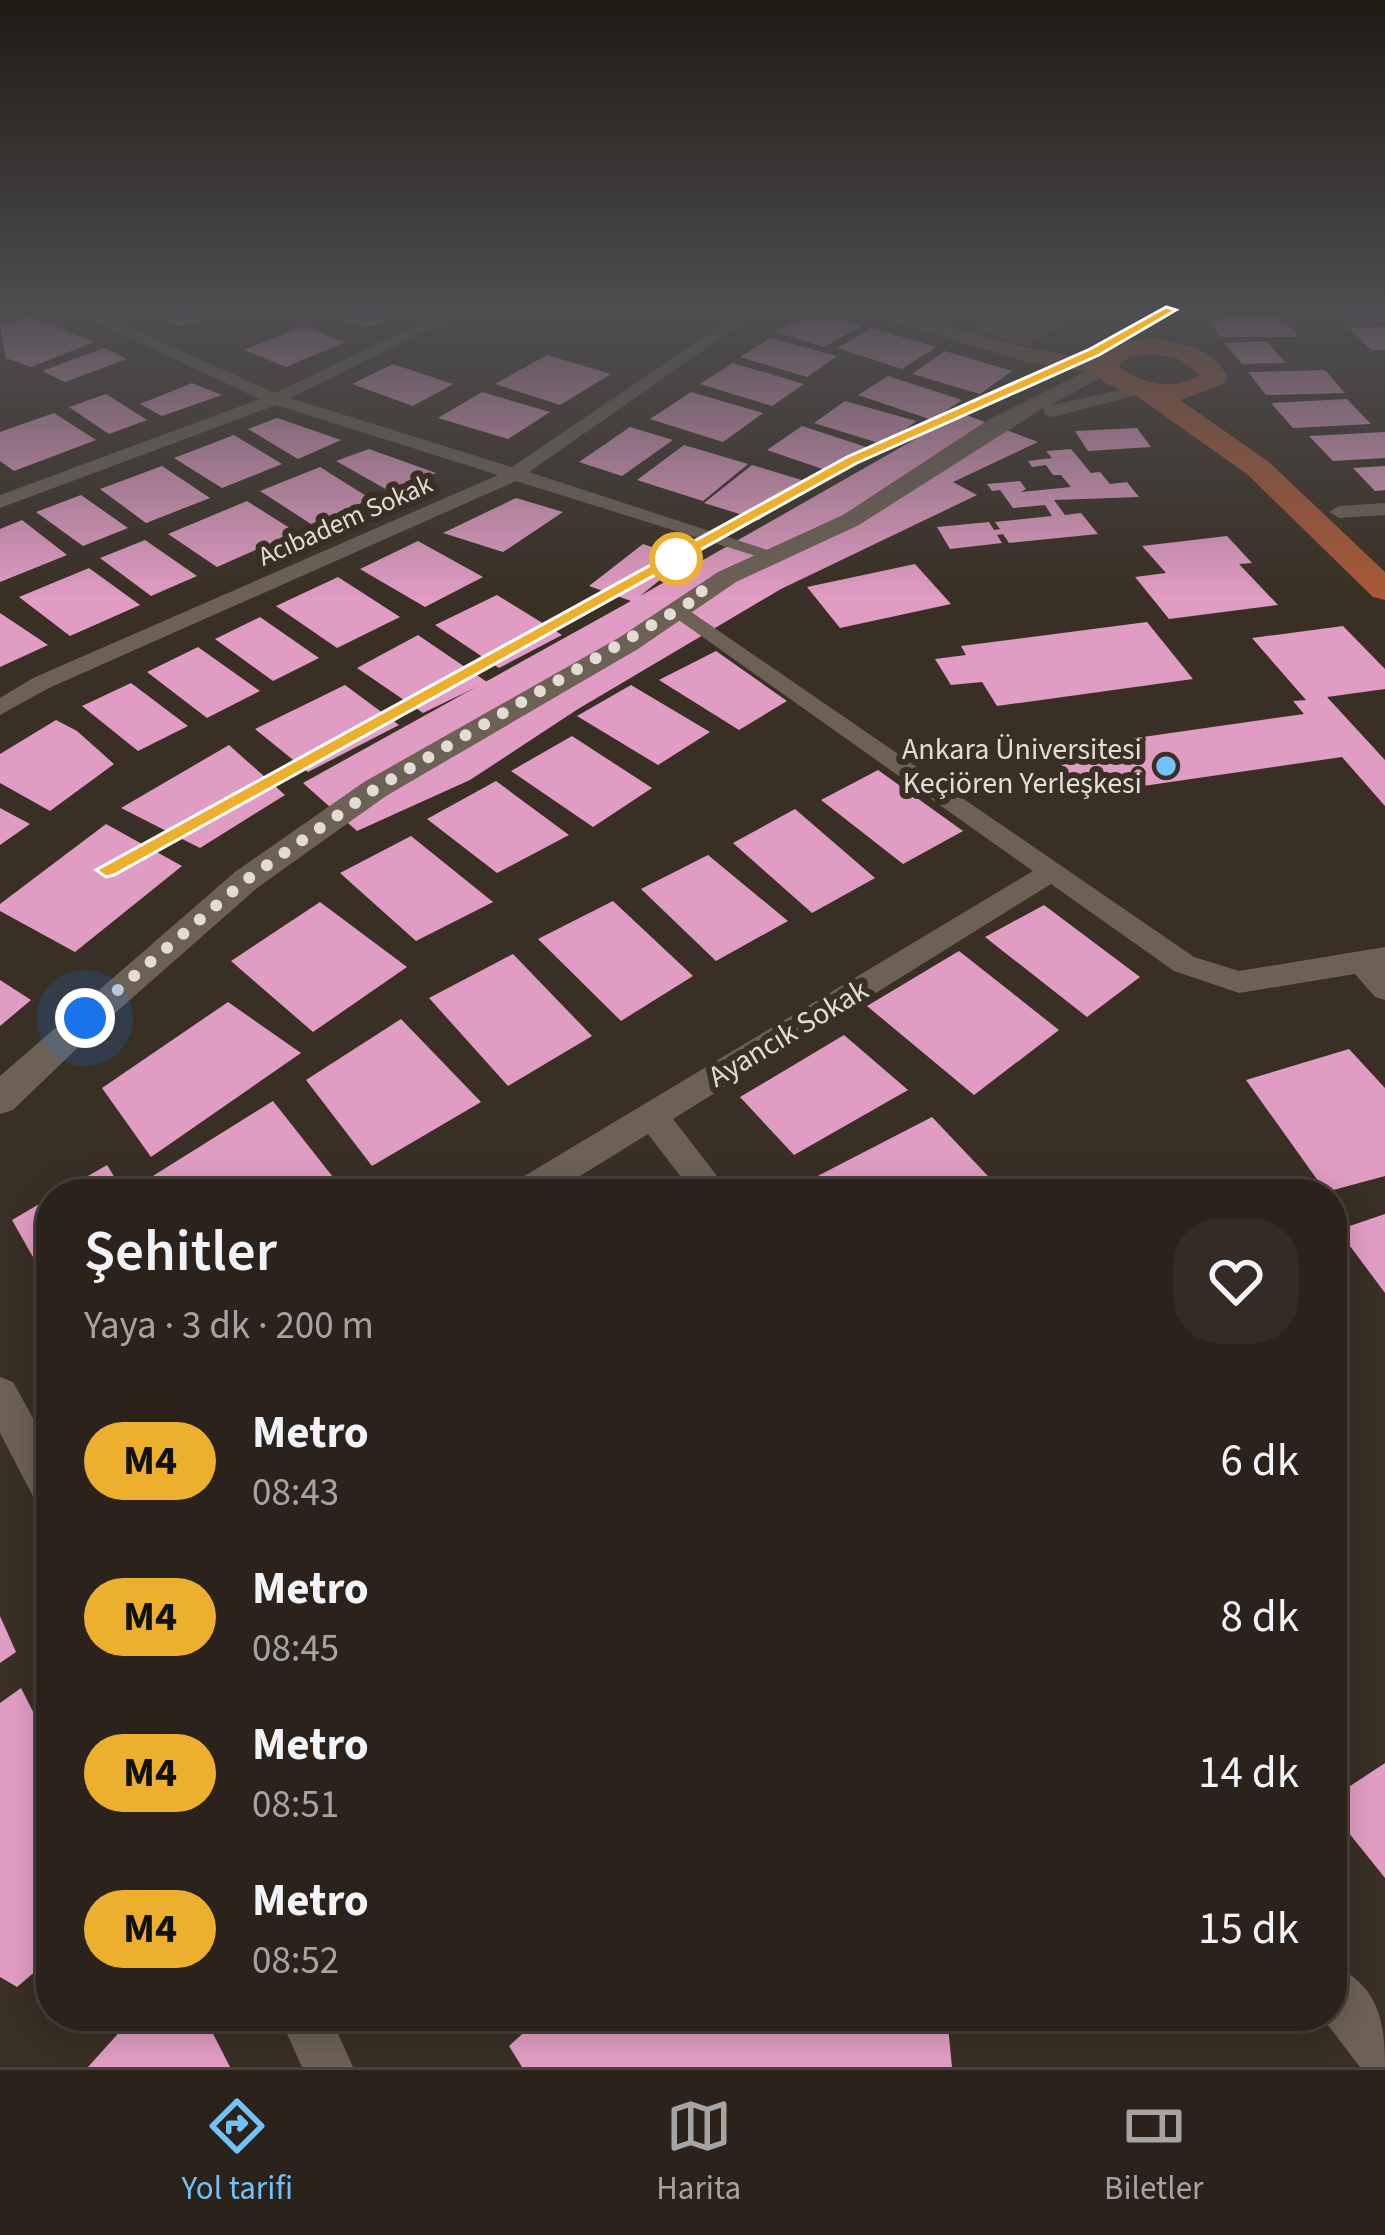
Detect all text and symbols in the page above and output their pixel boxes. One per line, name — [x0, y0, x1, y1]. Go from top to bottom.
street label: Acıbadem Sokak — [252, 464, 439, 576]
unlabelled marker — [651, 534, 701, 584]
place label: Ankara Üniversitesi Keçiören Yerleşkesi — [902, 728, 1142, 805]
marker: Ankara Üniversitesi Keçiören Yerleşkesi — [1153, 753, 1179, 779]
street label: Ayancık Sokak — [700, 969, 876, 1098]
your location — [55, 988, 115, 1048]
text: Şehitler — [84, 1212, 277, 1293]
button: heart — [1173, 1218, 1299, 1344]
text: Yaya · 3 dk · 200 m — [84, 1298, 374, 1354]
text: Metro — [252, 1401, 369, 1465]
text: 6 dk — [1220, 1429, 1299, 1493]
text: M4 — [123, 1431, 177, 1491]
text: 08:43 — [252, 1465, 339, 1521]
text: Metro — [252, 1557, 369, 1621]
text: 8 dk — [1220, 1585, 1299, 1649]
text: M4 — [123, 1587, 177, 1647]
text: 08:45 — [252, 1621, 339, 1677]
text: Metro — [252, 1713, 369, 1777]
text: 14 dk — [1198, 1741, 1299, 1805]
text: M4 — [123, 1743, 177, 1803]
text: 08:51 — [252, 1777, 339, 1833]
text: Metro — [252, 1869, 369, 1933]
text: 15 dk — [1198, 1897, 1299, 1961]
text: M4 — [123, 1899, 177, 1959]
text: 08:52 — [252, 1933, 339, 1989]
tab: Yol tarifi — [182, 2093, 293, 2212]
tab: Harita — [656, 2093, 741, 2212]
tab: Biletler — [1104, 2093, 1203, 2212]

